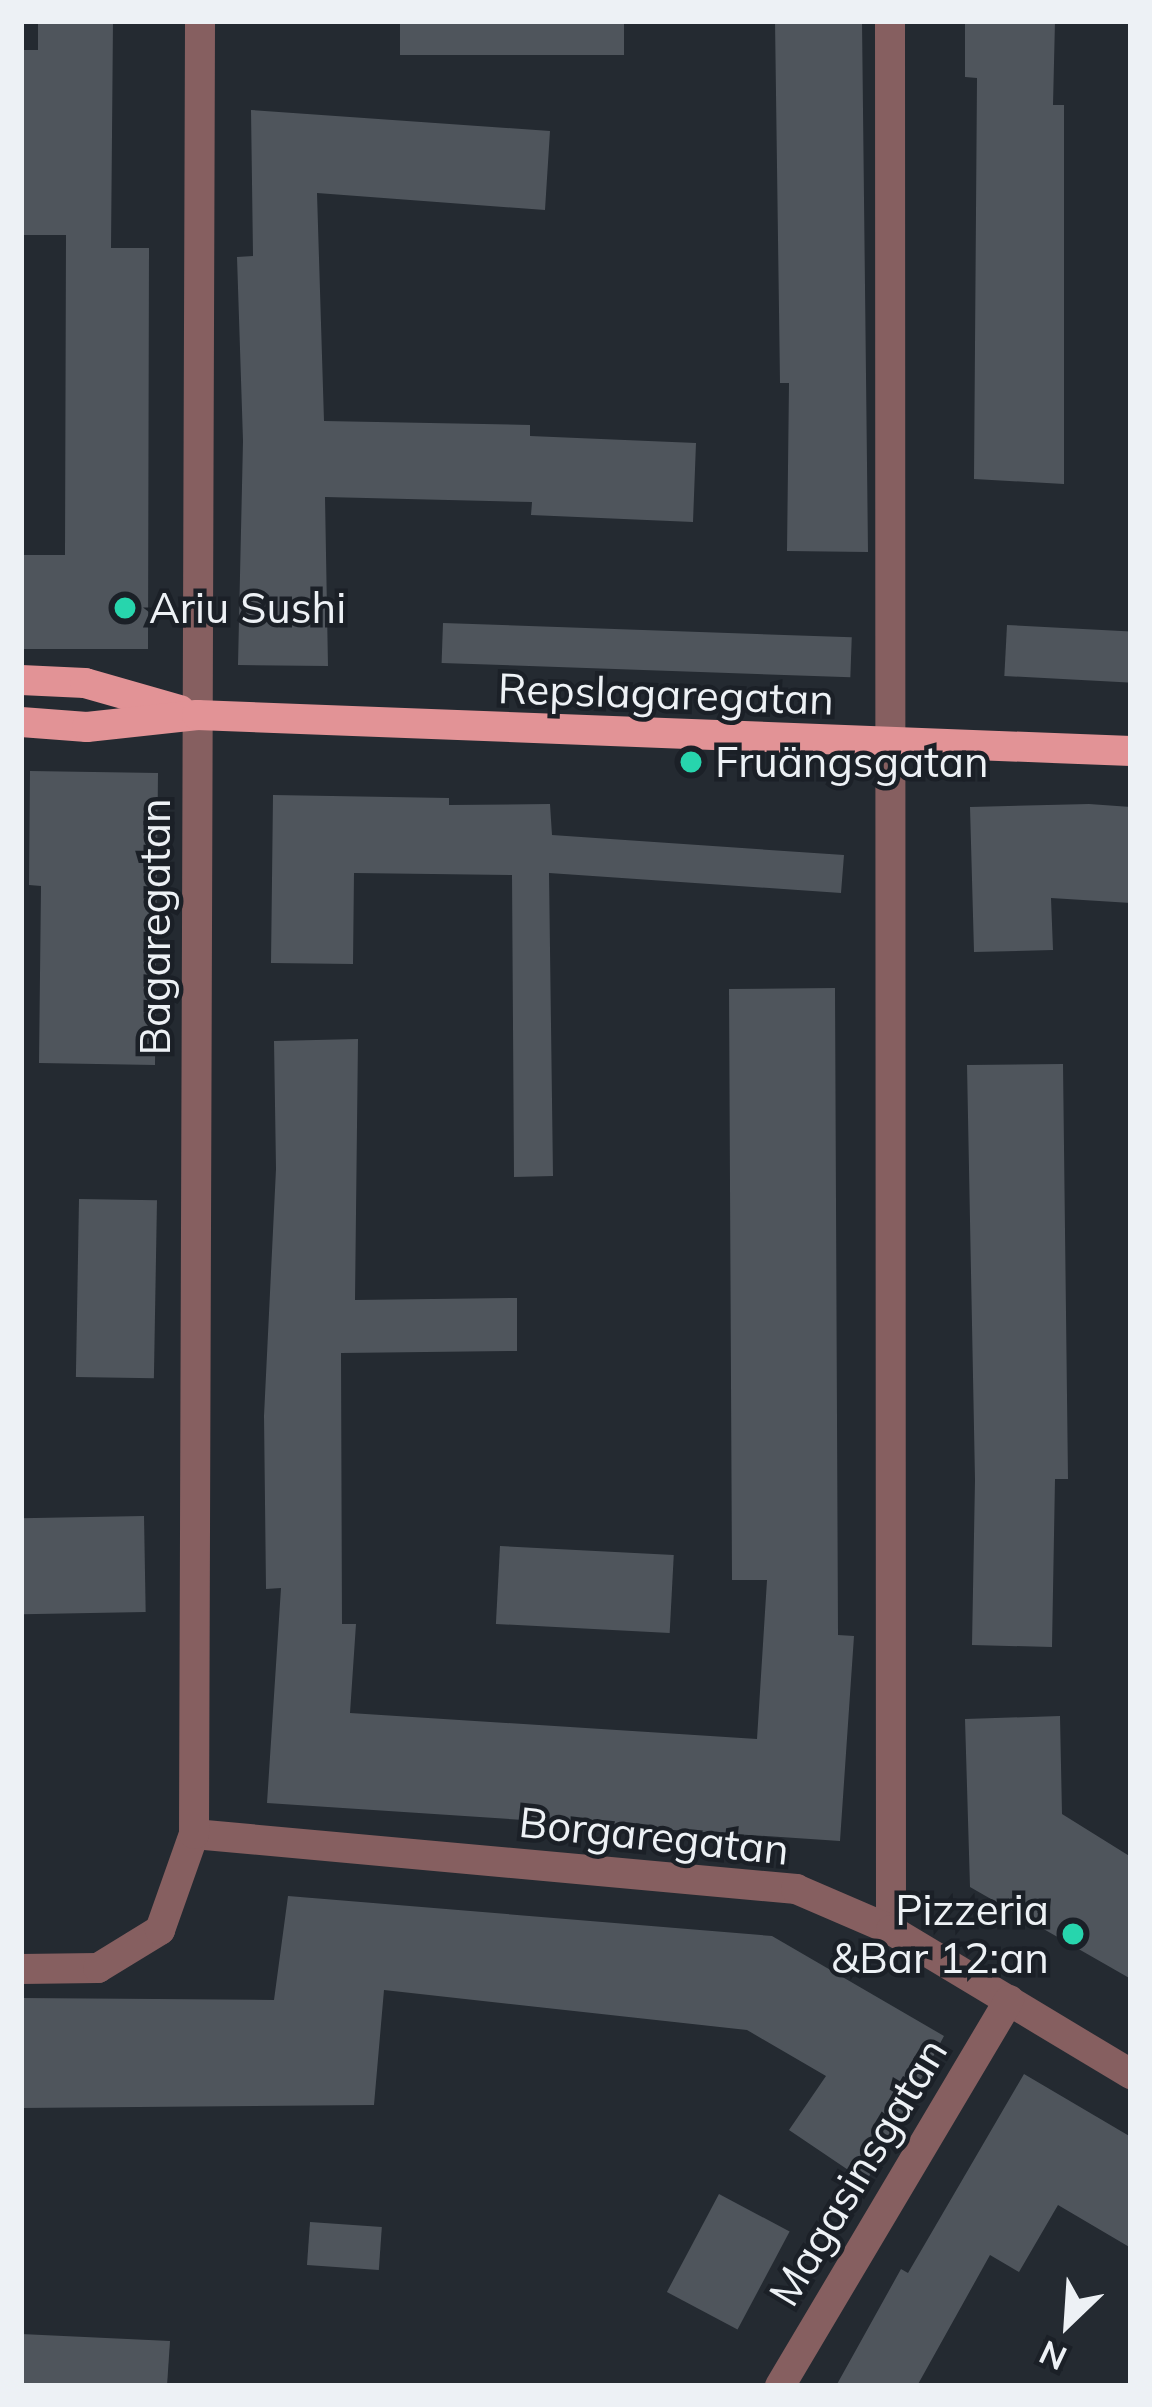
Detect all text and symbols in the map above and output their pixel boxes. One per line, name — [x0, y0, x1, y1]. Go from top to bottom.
place label: Ariu Sushi — [149, 583, 346, 633]
marker: Ariu Sushi — [112, 595, 138, 621]
street label: Repslagaregatan — [497, 663, 835, 725]
place label: Fruängsgatan — [715, 737, 989, 787]
marker: Fruängsgatan — [678, 749, 704, 775]
street label: Bagaregatan — [130, 798, 180, 1056]
street label: Borgaregatan — [517, 1797, 791, 1875]
place label: Pizzeria &Bar 12:an — [831, 1885, 1049, 1984]
marker: Pizzeria &Bar 12:an — [1060, 1921, 1086, 1947]
street label: Magasinsgatan — [758, 2029, 958, 2315]
north arrow — [1008, 2263, 1128, 2383]
text: N — [1033, 2332, 1073, 2380]

